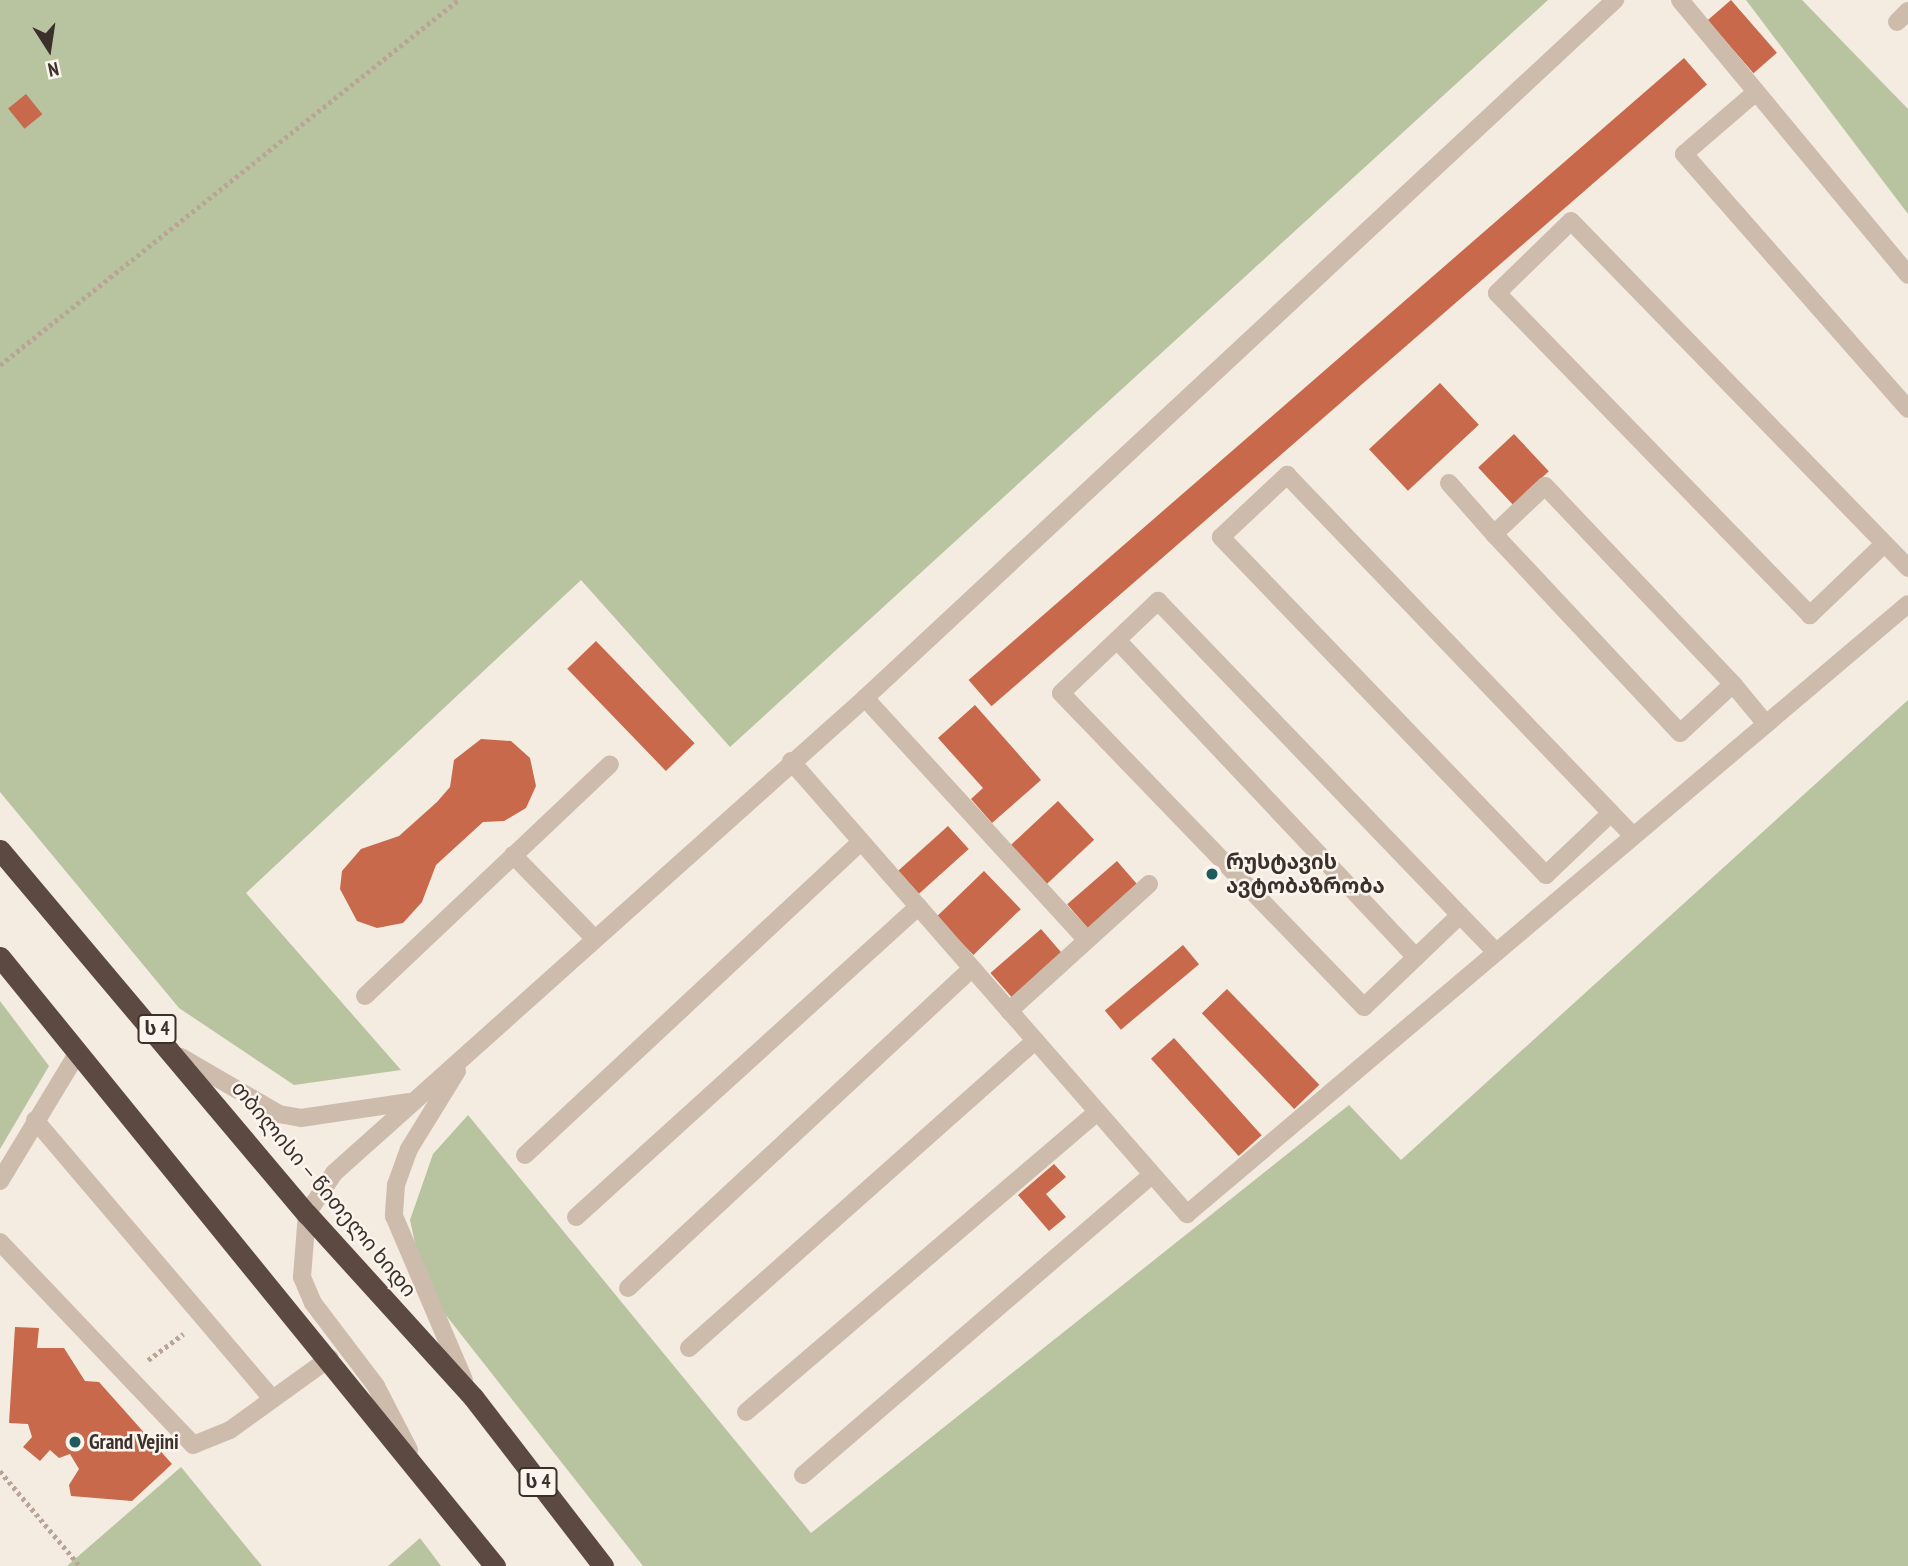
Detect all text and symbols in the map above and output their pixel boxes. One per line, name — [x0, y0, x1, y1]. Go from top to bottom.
north arrow — [14, 14, 84, 84]
text: N — [46, 57, 61, 82]
place label: რუსტავის ავტობაზრობა — [1226, 849, 1385, 899]
marker: რუსტავის ავტობაზრობა — [1204, 866, 1220, 882]
road number: ს 4 — [136, 1014, 178, 1044]
street label: თბილისი — წითელი ხიდი — [226, 1075, 422, 1303]
place label: Grand Vejini — [89, 1429, 179, 1455]
marker: Grand Vejini — [67, 1434, 83, 1450]
road number: ს 4 — [517, 1466, 559, 1498]

